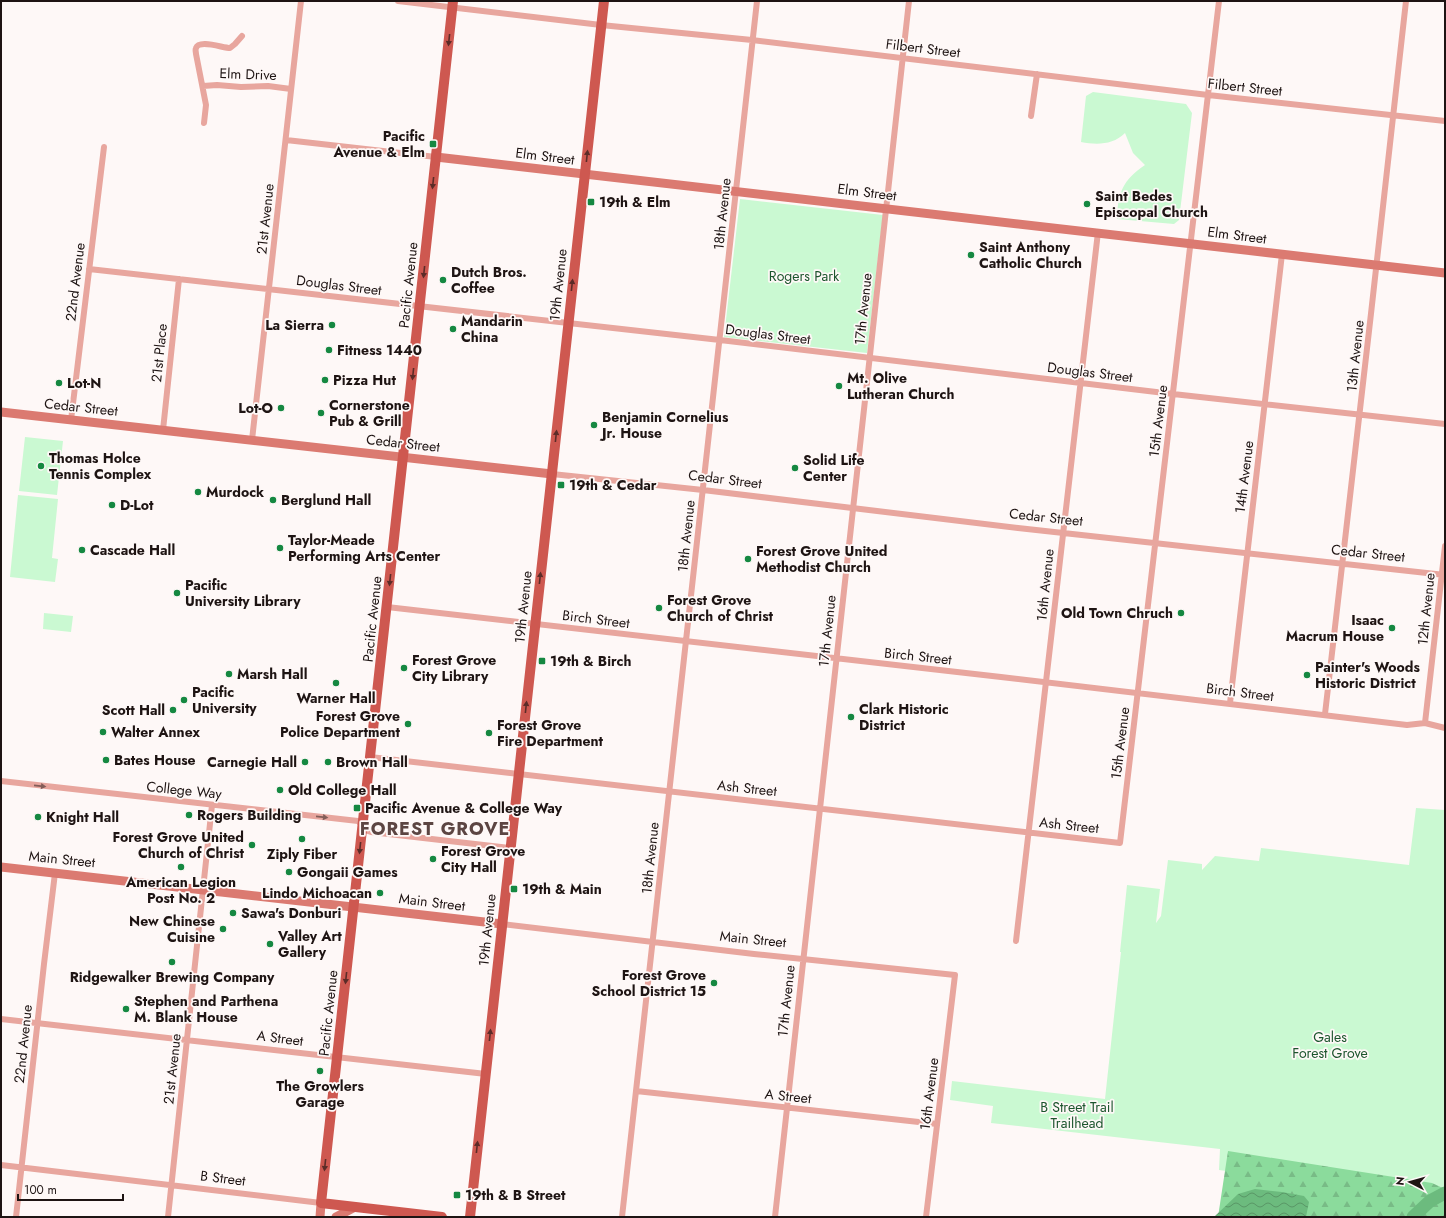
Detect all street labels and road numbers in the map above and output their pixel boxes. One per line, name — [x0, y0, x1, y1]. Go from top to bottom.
street label: Filbert Street — [885, 34, 962, 63]
street label: Elm Drive — [219, 63, 277, 85]
street label: Filbert Street — [1207, 73, 1284, 101]
street label: Elm Street — [514, 142, 576, 170]
street label: 18th Avenue — [708, 177, 736, 251]
street label: Elm Street — [836, 178, 898, 206]
street label: 21st Avenue — [251, 183, 279, 255]
street label: Elm Street — [1206, 221, 1268, 249]
street label: Pacific Avenue — [394, 241, 422, 329]
street label: 22nd Avenue — [60, 242, 90, 322]
street label: 19th Avenue — [544, 248, 572, 322]
street label: Douglas Street — [295, 270, 383, 300]
street label: 17th Avenue — [849, 272, 877, 346]
street label: Douglas Street — [724, 319, 812, 349]
street label: 13th Avenue — [1341, 319, 1369, 393]
street label: 21st Place — [146, 323, 172, 383]
street label: Douglas Street — [1046, 357, 1134, 387]
street label: 15th Avenue — [1144, 384, 1172, 458]
street label: Cedar Street — [43, 393, 119, 421]
street label: Cedar Street — [365, 429, 441, 457]
street label: 14th Avenue — [1230, 440, 1258, 514]
street label: Cedar Street — [687, 465, 764, 494]
street label: 18th Avenue — [672, 499, 700, 573]
street label: Cedar Street — [1008, 503, 1084, 531]
street label: Cedar Street — [1330, 539, 1406, 567]
street label: 16th Avenue — [1031, 548, 1059, 622]
street label: 19th Avenue — [509, 570, 537, 644]
street label: 12th Avenue — [1412, 572, 1440, 646]
street label: Pacific Avenue — [358, 575, 386, 663]
street label: 17th Avenue — [813, 594, 841, 668]
street label: Birch Street — [561, 605, 631, 633]
street label: Birch Street — [883, 643, 953, 670]
street label: Birch Street — [1205, 678, 1275, 706]
street label: 15th Avenue — [1106, 706, 1134, 780]
street label: Ash Street — [716, 775, 778, 801]
street label: College Way — [145, 776, 223, 804]
street label: Ash Street — [1038, 812, 1100, 838]
street label: 18th Avenue — [636, 821, 664, 895]
street label: Main Street — [28, 846, 97, 872]
street label: Main Street — [398, 888, 467, 916]
street label: 19th Avenue — [473, 893, 501, 967]
street label: Main Street — [719, 926, 788, 952]
street label: 17th Avenue — [772, 964, 800, 1038]
street label: Pacific Avenue — [314, 969, 342, 1057]
street label: 22nd Avenue — [9, 1004, 37, 1084]
street label: A Street — [256, 1025, 305, 1051]
street label: 21st Avenue — [158, 1033, 186, 1105]
street label: 16th Avenue — [915, 1057, 943, 1131]
street label: A Street — [764, 1084, 813, 1108]
street label: B Street — [199, 1165, 247, 1191]

